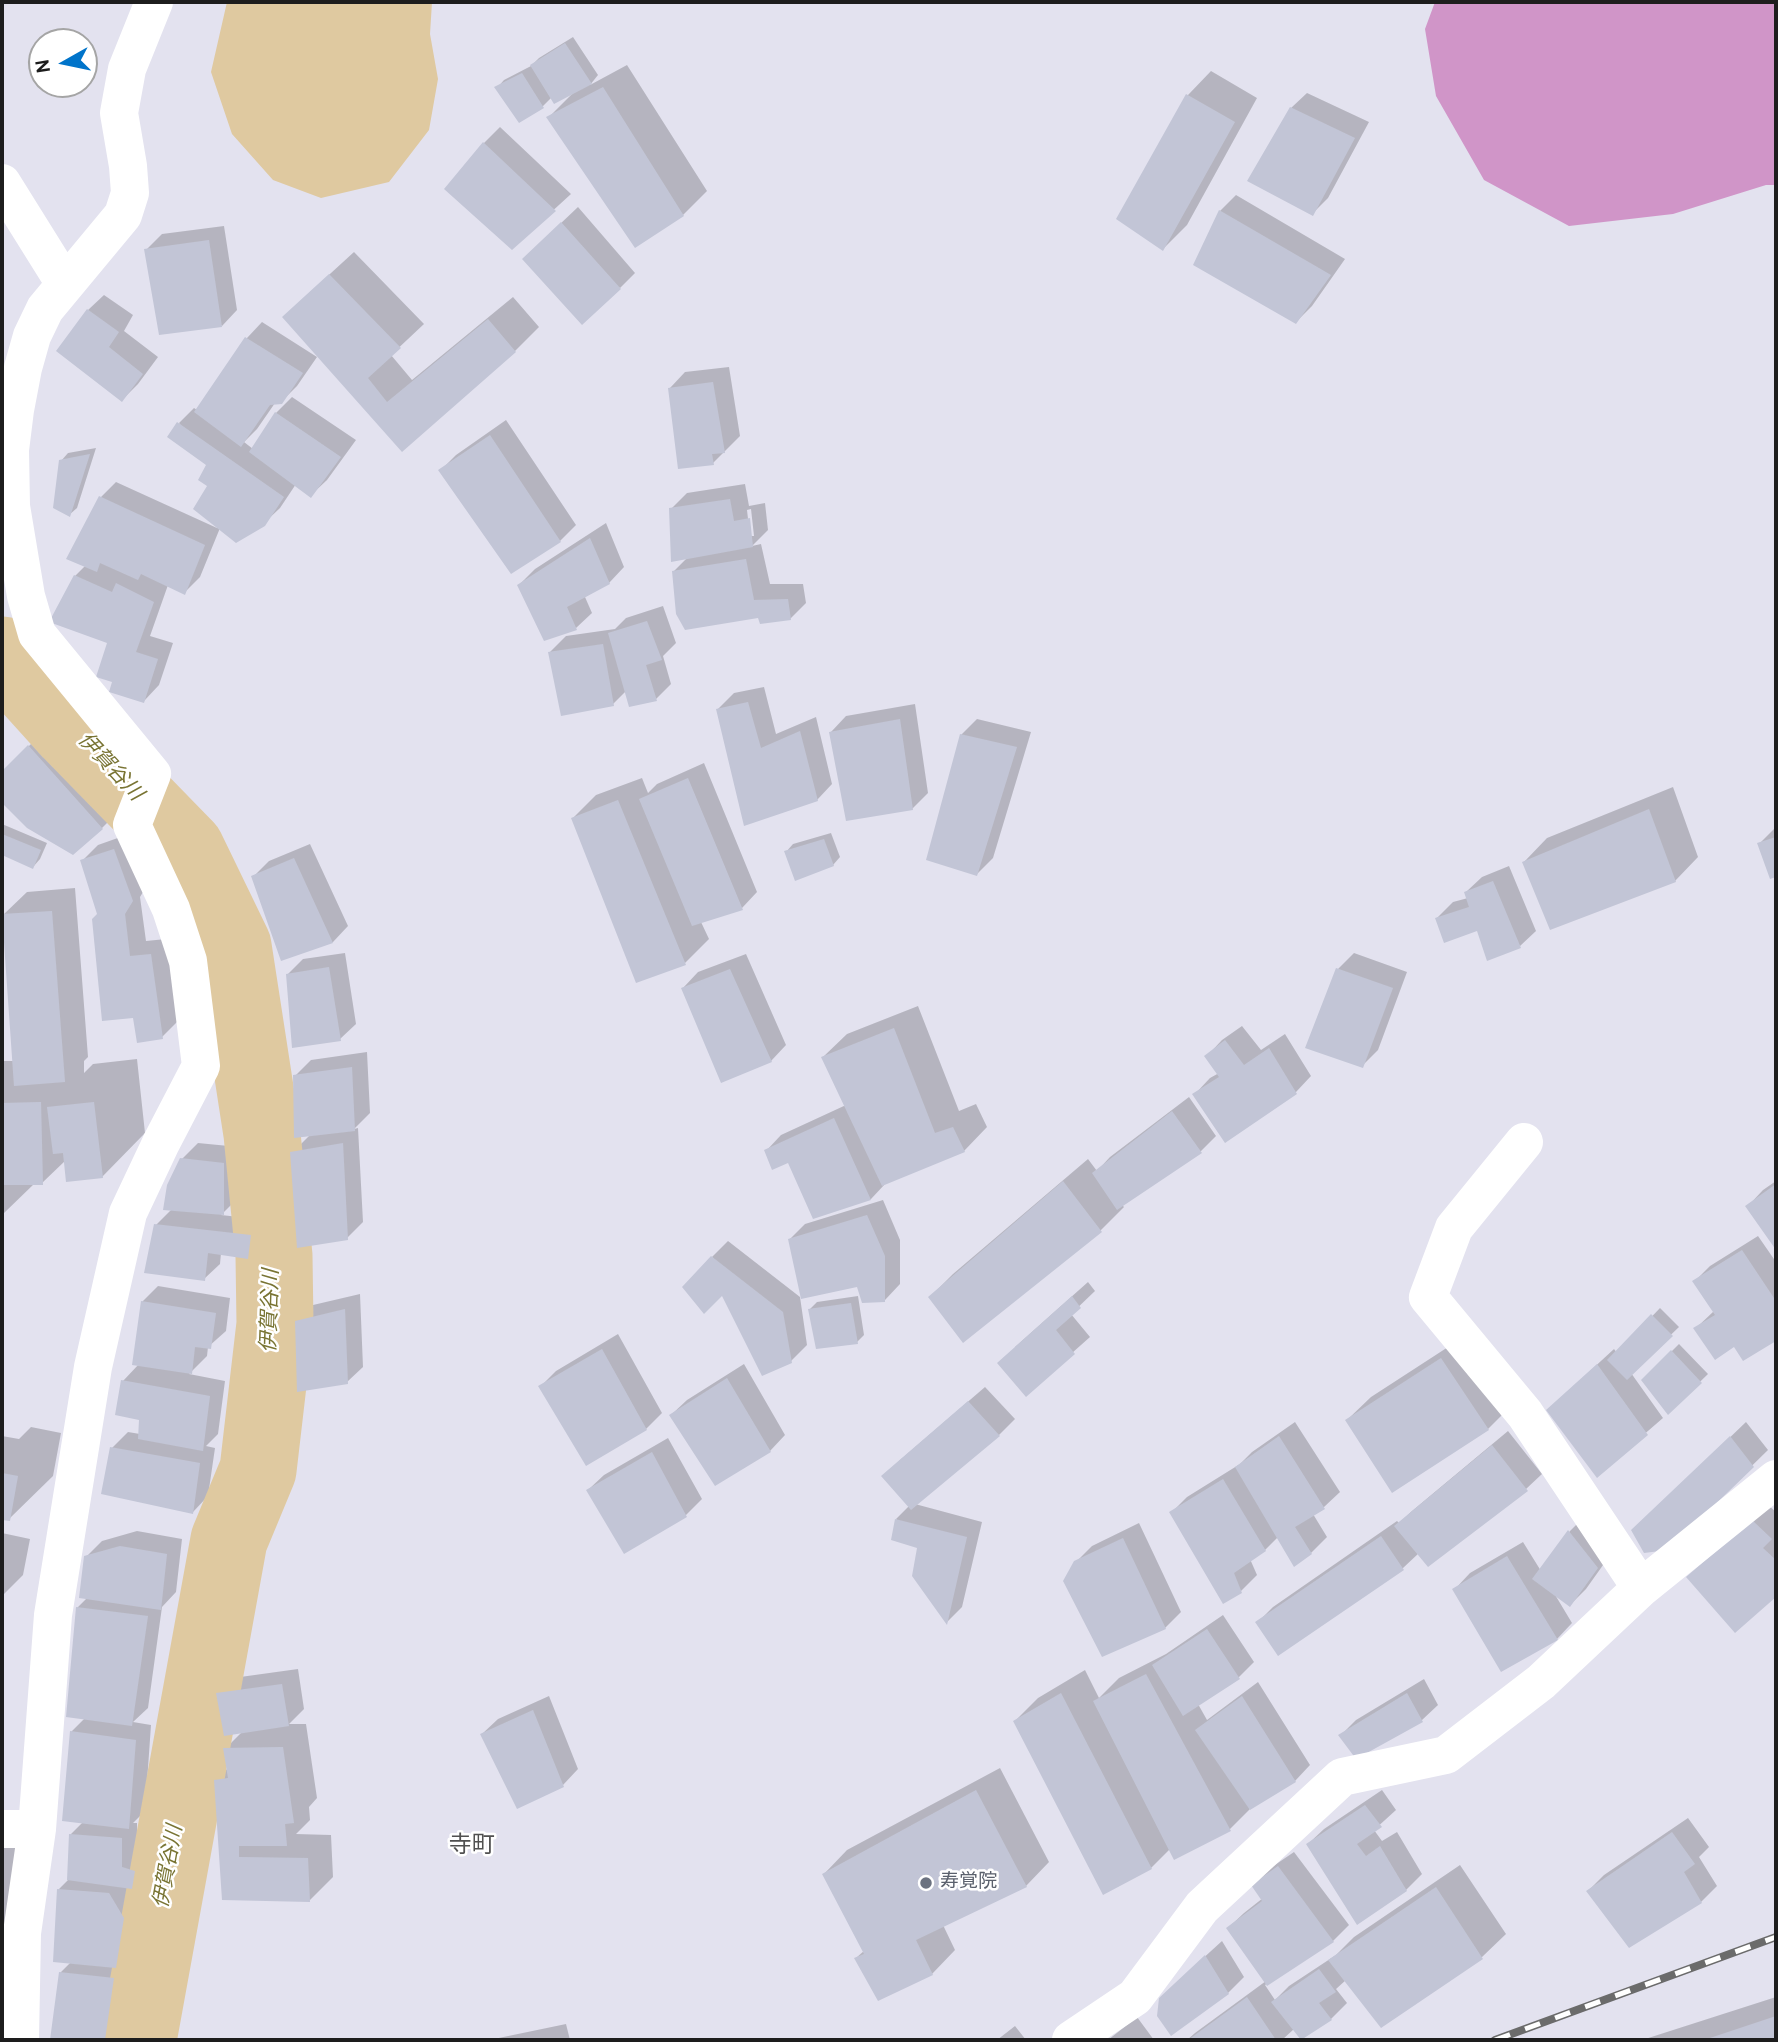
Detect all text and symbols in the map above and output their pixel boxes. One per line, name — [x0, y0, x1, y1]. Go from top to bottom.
north arrow — [28, 28, 98, 98]
text: N — [31, 57, 57, 75]
water label: 伊賀谷川 — [71, 729, 147, 807]
water label: 伊賀谷川 — [258, 1269, 286, 1353]
water label: 伊賀谷川 — [150, 1823, 190, 1911]
district label: 寺町 — [449, 1833, 495, 1861]
place label: 寿覚院 — [940, 1872, 997, 1894]
marker: 寿覚院 — [918, 1875, 934, 1891]

